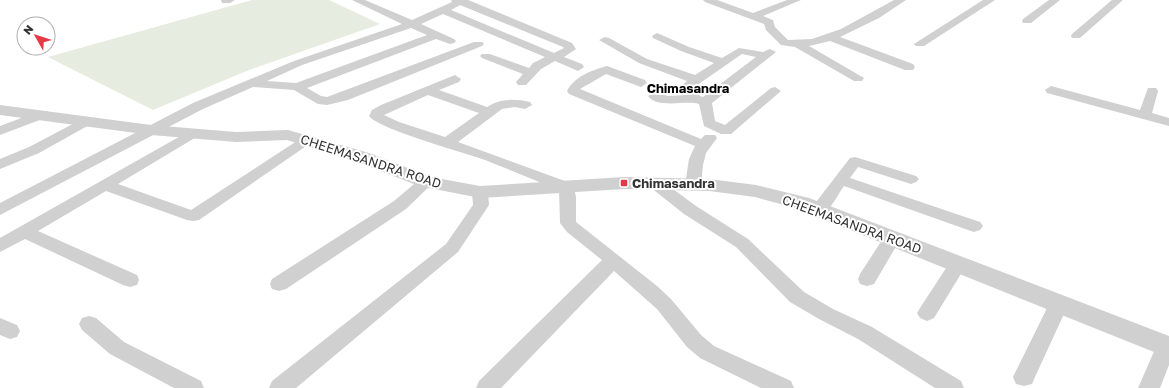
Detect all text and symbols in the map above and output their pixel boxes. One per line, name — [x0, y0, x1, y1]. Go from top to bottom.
north arrow — [16, 16, 56, 56]
text: N — [20, 22, 36, 37]
district label: Chimasandra — [647, 80, 730, 96]
street label: CHEEMASANDRA ROAD — [299, 131, 443, 191]
place label: Chimasandra — [632, 175, 715, 191]
marker: Chimasandra — [619, 178, 629, 188]
street label: CHEEMASANDRA ROAD — [780, 191, 924, 257]

